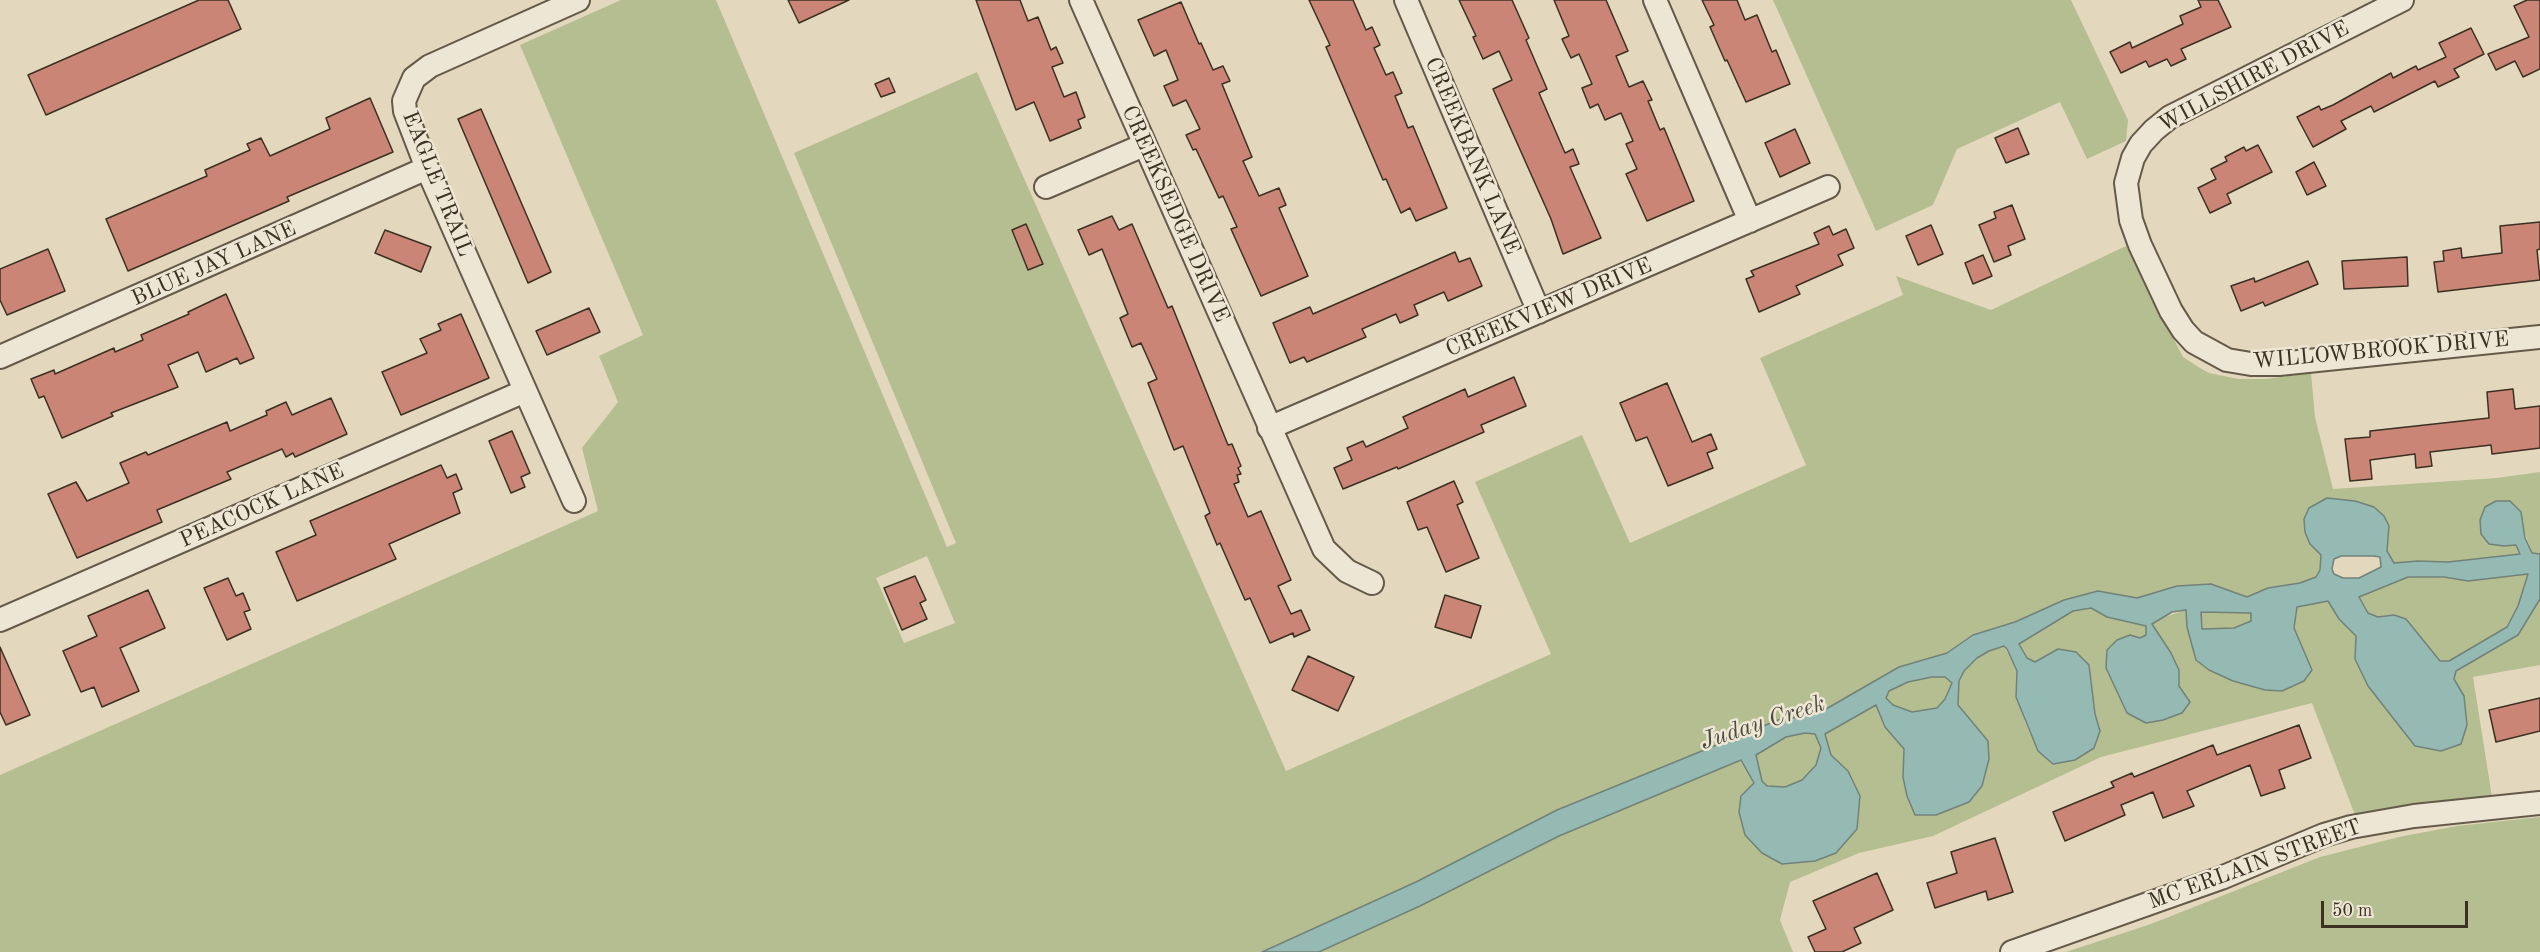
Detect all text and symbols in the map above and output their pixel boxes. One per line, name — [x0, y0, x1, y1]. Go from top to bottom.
street label: WILLSHIRE DRIVE — [2154, 16, 2354, 138]
street label: CREEKBANK LANE — [1418, 53, 1526, 259]
street label: CREEKSEDGE DRIVE — [1115, 102, 1235, 326]
street label: EAGLE TRAIL — [396, 107, 478, 261]
street label: BLUE JAY LANE — [128, 216, 300, 312]
street label: CREEKVIEW DRIVE — [1442, 253, 1656, 363]
street label: WILLOWBROOK DRIVE — [2252, 327, 2510, 375]
street label: PEACOCK LANE — [176, 458, 348, 554]
water label: Juday Creek — [1697, 689, 1829, 757]
street label: MC ERLAIN STREET — [2145, 814, 2365, 916]
scale bar — [2324, 889, 2471, 927]
text: 50 m — [2332, 902, 2372, 920]

